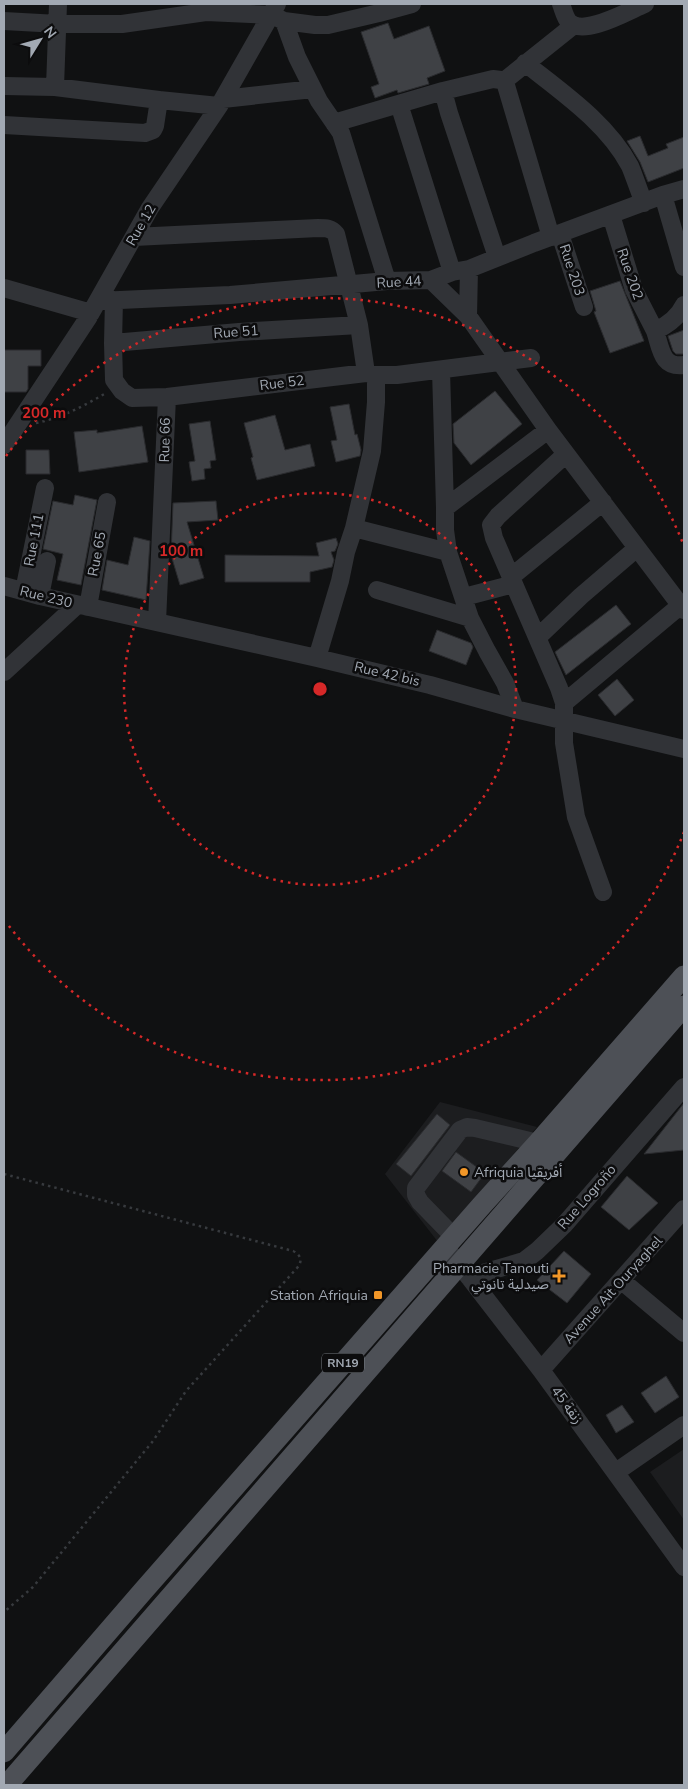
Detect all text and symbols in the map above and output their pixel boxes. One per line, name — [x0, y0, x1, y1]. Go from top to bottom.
north arrow — [15, 15, 65, 65]
text: N — [39, 23, 61, 42]
street label: Rue 12 — [122, 201, 160, 249]
street label: Rue 203 — [555, 242, 589, 298]
street label: Rue 202 — [612, 246, 648, 302]
street label: Rue 44 — [376, 271, 422, 293]
street label: Rue 51 — [213, 321, 259, 343]
street label: Rue 52 — [258, 371, 306, 395]
text: 200 m — [22, 403, 66, 423]
street label: Rue 66 — [155, 417, 175, 463]
street label: Rue 111 — [20, 512, 48, 568]
street label: Rue 65 — [83, 530, 111, 578]
text: 100 m — [159, 541, 203, 561]
street label: Rue 230 — [18, 581, 74, 613]
street label: Rue 42 bis — [352, 657, 422, 691]
centre of rings — [311, 680, 329, 698]
street label: Rue Logroño — [554, 1160, 621, 1234]
place label: Afriquia أفريقيا — [474, 1163, 563, 1182]
marker: Afriquia أفريقيا — [458, 1166, 470, 1178]
street label: Avenue Ait Ouryaghel — [559, 1231, 667, 1348]
place label: Pharmacie Tanouti صيدلية تانوتي — [433, 1259, 549, 1295]
marker: Pharmacie Tanouti صيدلية تانوتي — [553, 1270, 565, 1282]
place label: Station Afriquia — [270, 1286, 368, 1305]
marker: Station Afriquia — [372, 1289, 384, 1301]
road number: RN19 — [322, 1354, 364, 1372]
street label: زنقة 45 — [547, 1382, 587, 1428]

